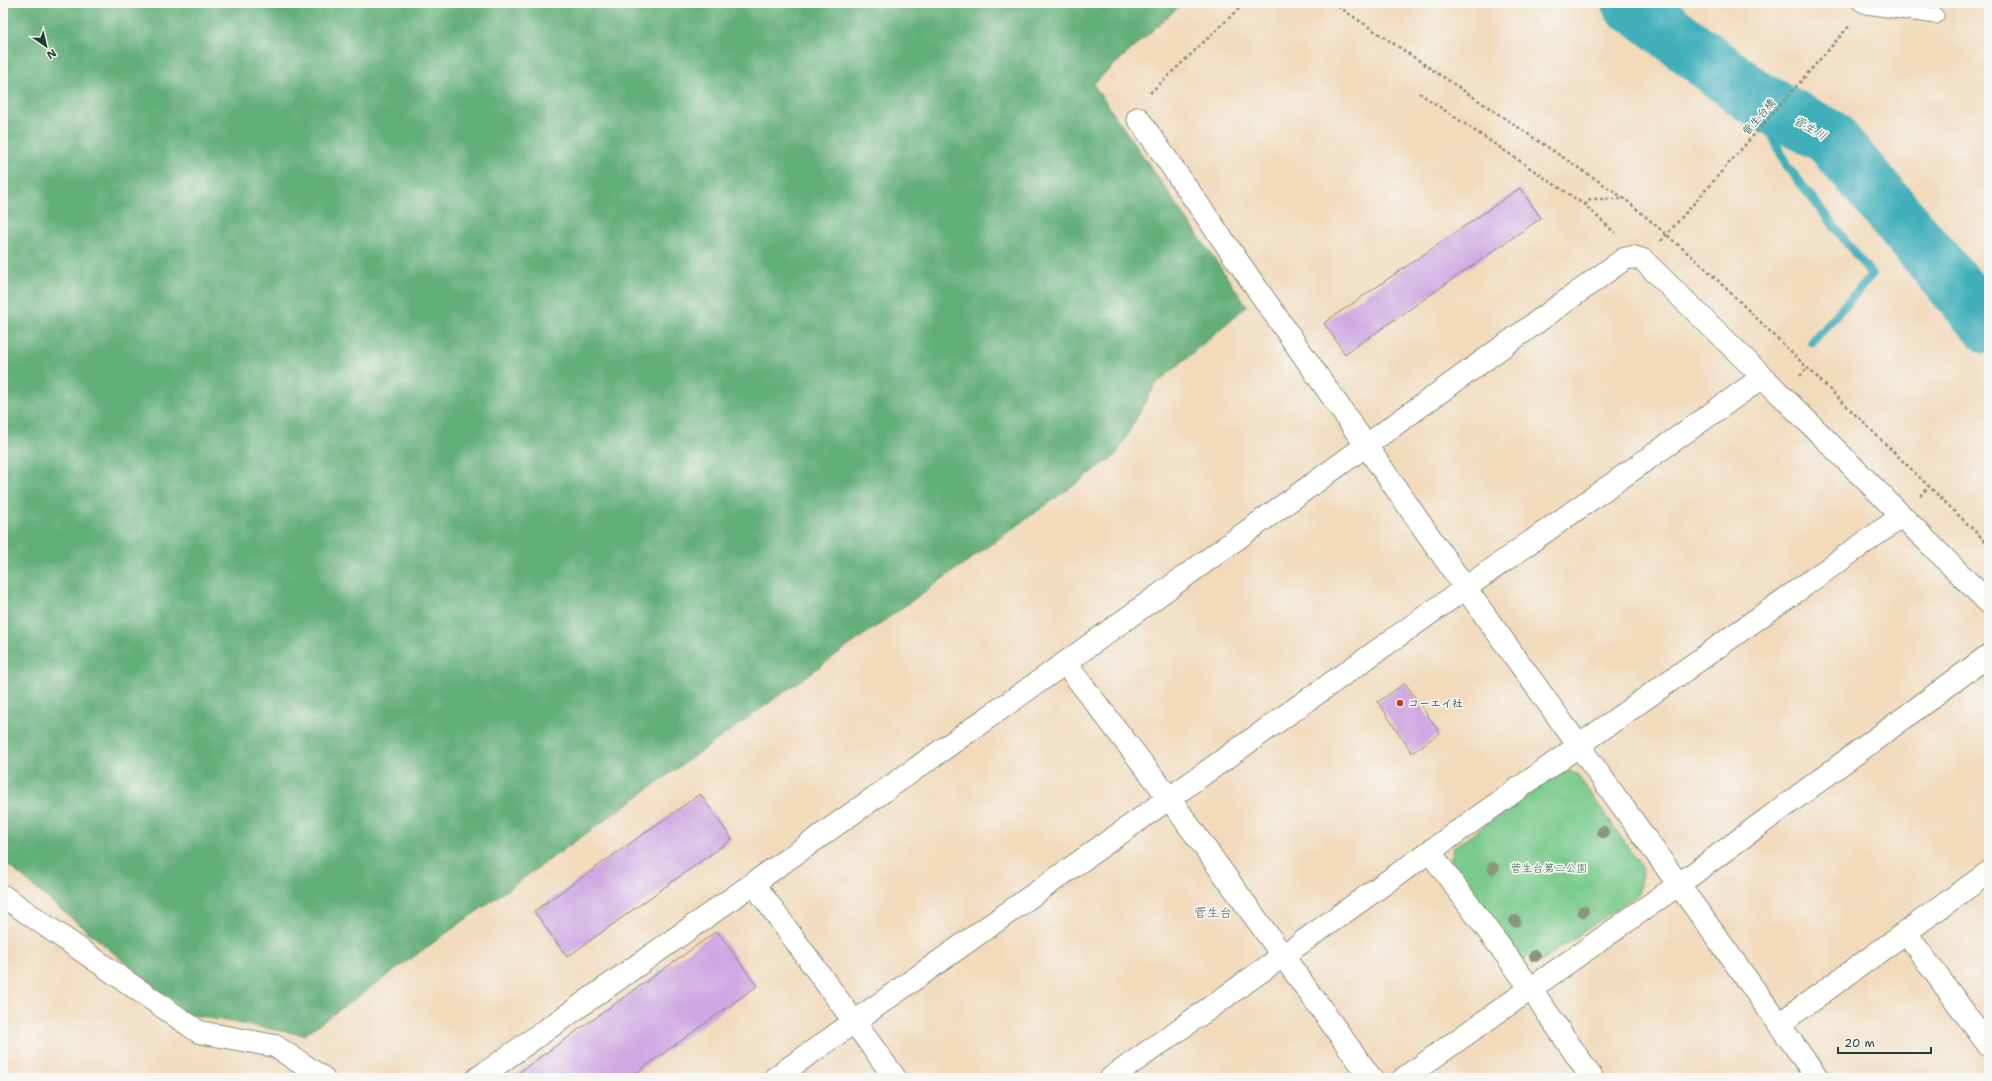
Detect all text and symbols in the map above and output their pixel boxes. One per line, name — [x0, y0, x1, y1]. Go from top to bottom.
north arrow — [26, 26, 66, 66]
text: N — [43, 45, 59, 63]
street label: 菅生台橋 — [1739, 95, 1779, 139]
water label: 菅生川 — [1790, 112, 1830, 144]
place label: コーエイ社 — [1408, 696, 1463, 711]
marker: コーエイ社 — [1395, 698, 1405, 708]
park label: 菅生台第二公園 — [1511, 861, 1588, 876]
district label: 菅生台 — [1193, 904, 1233, 921]
scale bar — [1838, 1029, 1931, 1055]
text: 20 m — [1844, 1035, 1875, 1051]

